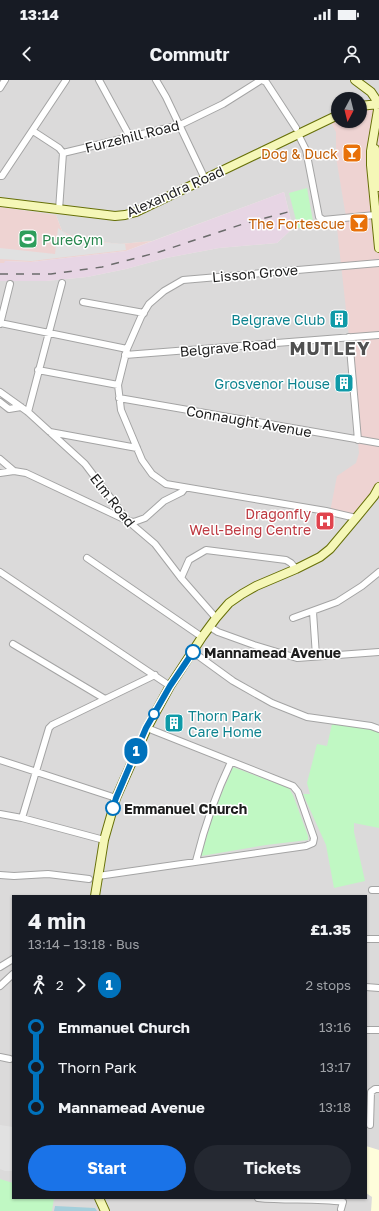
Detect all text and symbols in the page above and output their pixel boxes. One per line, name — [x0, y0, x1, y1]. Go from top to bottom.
text: 13:14 — [20, 5, 59, 23]
icon: back — [16, 43, 38, 65]
text: Commutr — [149, 43, 230, 65]
icon: person — [341, 43, 363, 65]
north arrow — [331, 92, 367, 128]
map controls — [331, 92, 367, 128]
street label: Furzehill Road — [83, 116, 181, 156]
bar icon: Dog & Duck — [341, 142, 363, 164]
place label: Dog & Duck — [261, 145, 338, 162]
street label: Alexandra Road — [124, 162, 226, 220]
bar icon: The Fortescue — [348, 212, 370, 234]
place label: The Fortescue — [248, 215, 345, 232]
sports icon: PureGym — [17, 228, 39, 250]
place label: PureGym — [42, 231, 103, 248]
street label: Lisson Grove — [211, 261, 299, 285]
building icon: Belgrave Club — [328, 308, 350, 330]
place label: Belgrave Club — [231, 311, 325, 328]
street label: Belgrave Road — [179, 334, 277, 360]
district label: MUTLEY — [289, 337, 371, 359]
building icon: Grosvenor House — [333, 372, 355, 394]
place label: Grosvenor House — [214, 375, 330, 392]
street label: Connaught Avenue — [185, 402, 313, 440]
street label: Elm Road — [87, 470, 139, 530]
place label: Dragonfly Well-Being Centre — [189, 505, 311, 538]
hospital icon: Dragonfly Well-Being Centre — [314, 510, 336, 532]
marker: Mannamead Avenue — [185, 644, 201, 660]
place label: Mannamead Avenue — [204, 644, 341, 661]
place label: Thorn Park Care Home — [188, 707, 262, 740]
unlabelled marker — [148, 708, 160, 720]
building icon: Thorn Park Care Home — [163, 712, 185, 734]
line badge: 1 — [123, 738, 149, 764]
text: 1 — [132, 742, 140, 759]
marker: Emmanuel Church — [105, 800, 121, 816]
place label: Emmanuel Church — [124, 800, 247, 817]
text: 4 min — [28, 907, 86, 934]
text: £1.35 — [310, 920, 351, 938]
text: 13:14 – 13:18 · Bus — [28, 936, 139, 952]
icon: walk — [28, 974, 50, 996]
icon: forward — [70, 974, 92, 996]
text: 1 — [106, 976, 113, 993]
text: 2 — [56, 977, 64, 993]
text: 2 stops — [305, 977, 351, 993]
text: Emmanuel Church — [58, 1018, 190, 1036]
text: 13:16 — [319, 1019, 351, 1035]
text: Thorn Park — [58, 1058, 137, 1076]
text: 13:17 — [320, 1059, 351, 1075]
text: Mannamead Avenue — [58, 1098, 205, 1116]
text: 13:18 — [319, 1099, 351, 1115]
button: Start — [28, 1145, 186, 1191]
button: Tickets — [194, 1145, 351, 1191]

